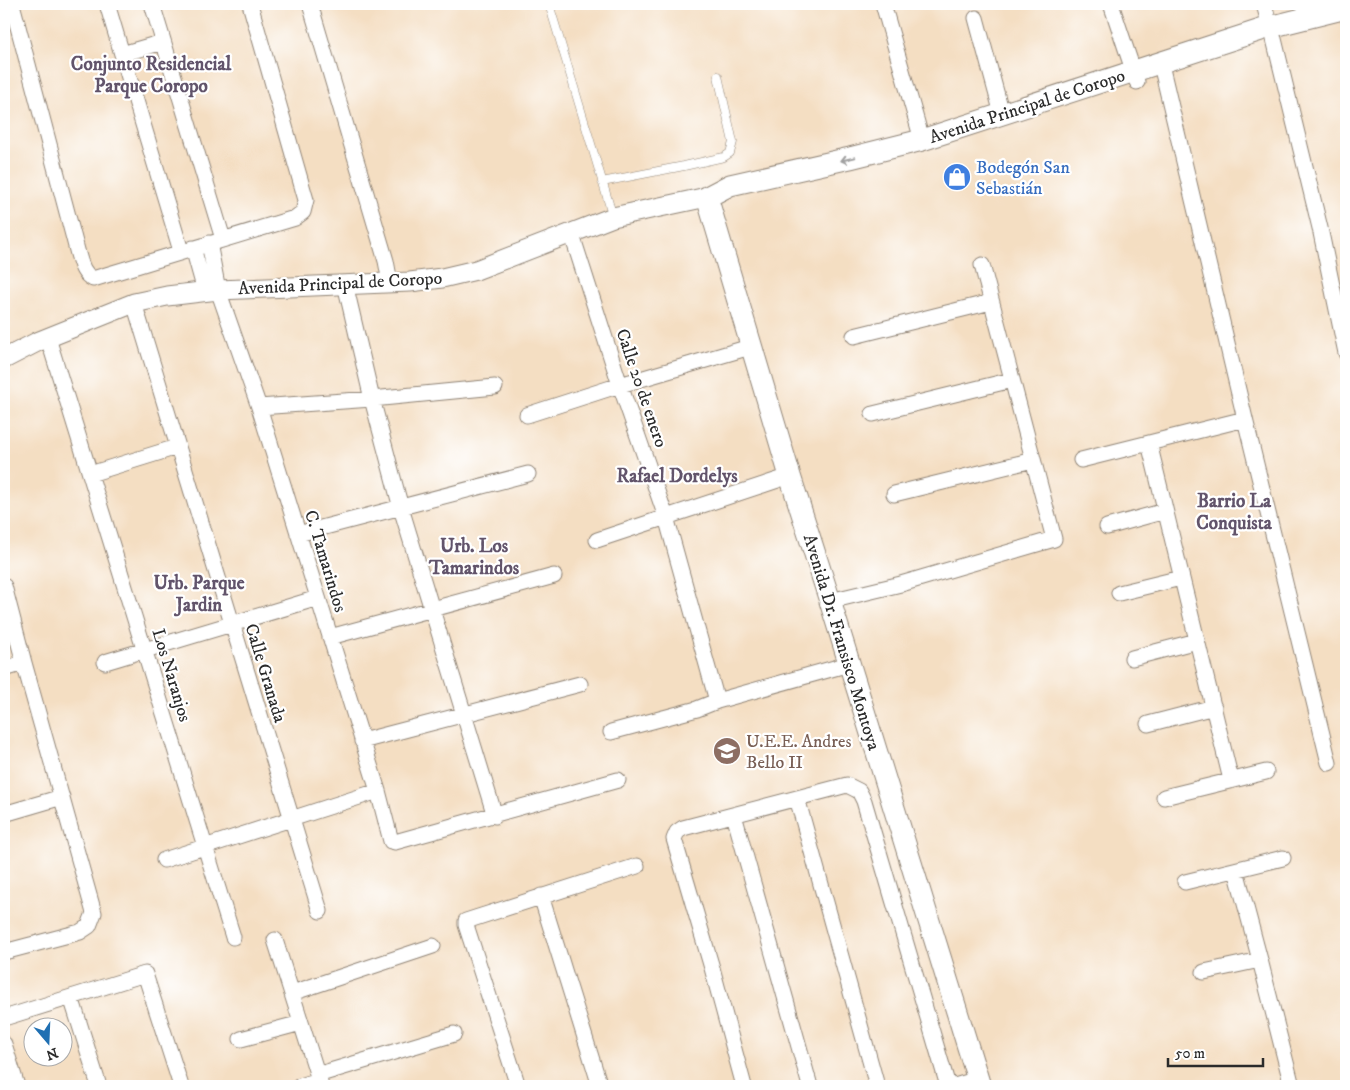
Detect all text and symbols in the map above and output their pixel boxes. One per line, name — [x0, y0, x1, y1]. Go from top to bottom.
district label: Conjunto Residencial Parque Coropo — [71, 53, 232, 99]
street label: Avenida Principal de Coropo — [927, 65, 1128, 149]
one-way arrow — [840, 155, 856, 164]
place label: Bodegón San Sebastián — [976, 157, 1070, 200]
shop icon: Bodegón San Sebastián — [942, 162, 972, 192]
street label: Avenida Principal de Coropo — [237, 268, 443, 300]
street label: Calle 20 de enero — [610, 326, 672, 451]
district label: Rafael Dordelys — [617, 465, 738, 488]
district label: Barrio La Conquista — [1196, 490, 1273, 536]
street label: C. Tamarindos — [299, 508, 351, 615]
street label: Avenida Dr. Fransisco Montoya — [798, 532, 885, 753]
district label: Urb. Los Tamarindos — [428, 535, 520, 580]
district label: Urb. Parque Jardin — [153, 572, 245, 617]
street label: Calle Granada — [240, 621, 291, 726]
street label: Los Naranjos — [146, 626, 196, 725]
place label: U.E.E. Andres Bello II — [746, 731, 851, 774]
school or university icon: U.E.E. Andres Bello II — [712, 736, 742, 766]
north arrow — [22, 1018, 72, 1068]
scale bar — [1168, 1035, 1262, 1067]
text: N — [43, 1043, 60, 1064]
text: 50 m — [1175, 1044, 1205, 1063]

